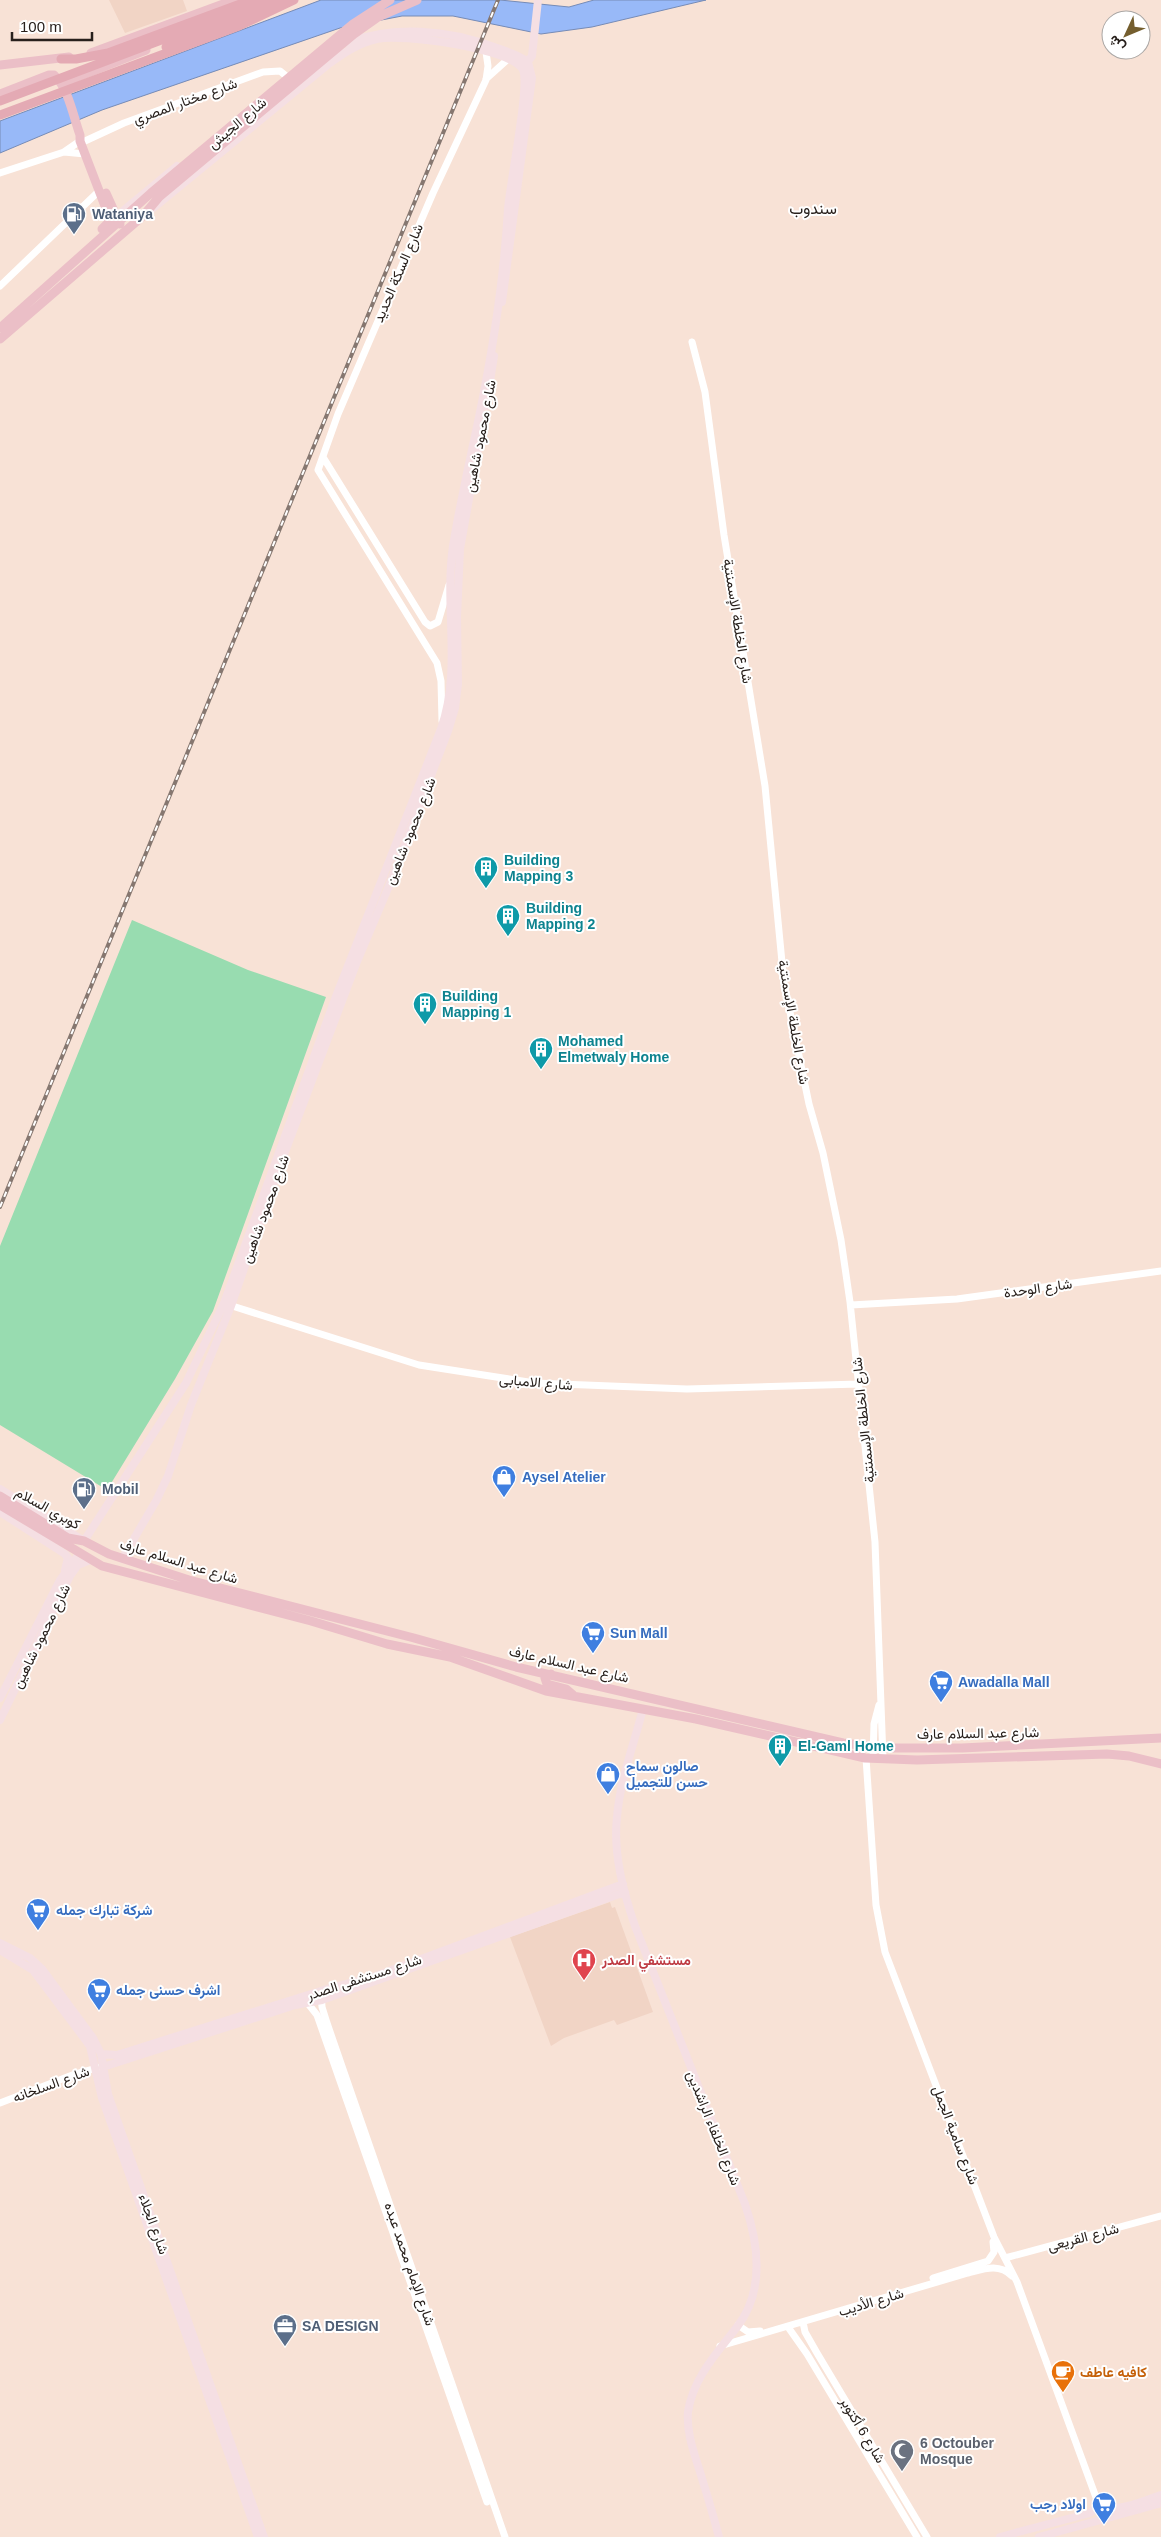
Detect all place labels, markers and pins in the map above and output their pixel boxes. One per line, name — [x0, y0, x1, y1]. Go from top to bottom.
fuel station icon: Wataniya — [61, 201, 87, 235]
place label: Wataniya — [92, 206, 153, 222]
place label: Building Mapping 3 — [504, 852, 573, 884]
building icon: Building Mapping 3 — [473, 855, 499, 889]
place label: Building Mapping 2 — [526, 900, 595, 932]
building icon: Building Mapping 2 — [495, 903, 521, 937]
place label: Building Mapping 1 — [442, 988, 511, 1020]
building icon: Building Mapping 1 — [412, 991, 438, 1025]
place label: Mohamed Elmetwaly Home — [558, 1033, 669, 1065]
building icon: Mohamed Elmetwaly Home — [528, 1036, 554, 1070]
shop icon: Aysel Atelier — [491, 1464, 517, 1498]
place label: Aysel Atelier — [522, 1469, 606, 1485]
fuel station icon: Mobil — [71, 1476, 97, 1510]
place label: Mobil — [102, 1481, 139, 1497]
supermarket icon: Sun Mall — [580, 1620, 606, 1654]
place label: Sun Mall — [610, 1625, 668, 1641]
supermarket icon: Awadalla Mall — [928, 1669, 954, 1703]
place label: Awadalla Mall — [958, 1674, 1050, 1690]
building icon: El-Gaml Home — [767, 1733, 793, 1767]
place label: El-Gaml Home — [798, 1738, 894, 1754]
place label: صالون سماح حسن للتجميل — [626, 1758, 708, 1791]
shop icon: صالون سماح حسن للتجميل — [595, 1761, 621, 1795]
supermarket icon: شركة تبارك جمله — [25, 1897, 51, 1931]
place label: شركة تبارك جمله — [56, 1902, 152, 1919]
hospital icon: مستشفي الصدر — [571, 1947, 597, 1981]
place label: مستشفي الصدر — [601, 1952, 691, 1972]
supermarket icon: اشرف حسنى جمله — [86, 1977, 112, 2011]
place label: اشرف حسنى جمله — [116, 1982, 220, 1999]
office icon: SA DESIGN — [272, 2313, 298, 2347]
place label: SA DESIGN — [302, 2318, 379, 2334]
cafe icon: كافيه عاطف — [1050, 2359, 1076, 2393]
place label: كافيه عاطف — [1080, 2364, 1147, 2381]
place label: 6 Octouber Mosque — [920, 2435, 994, 2467]
mosque icon: 6 Octouber Mosque — [889, 2438, 915, 2472]
supermarket icon: اولاد رجب — [1091, 2491, 1117, 2525]
place label: اولاد رجب — [1030, 2496, 1086, 2513]

